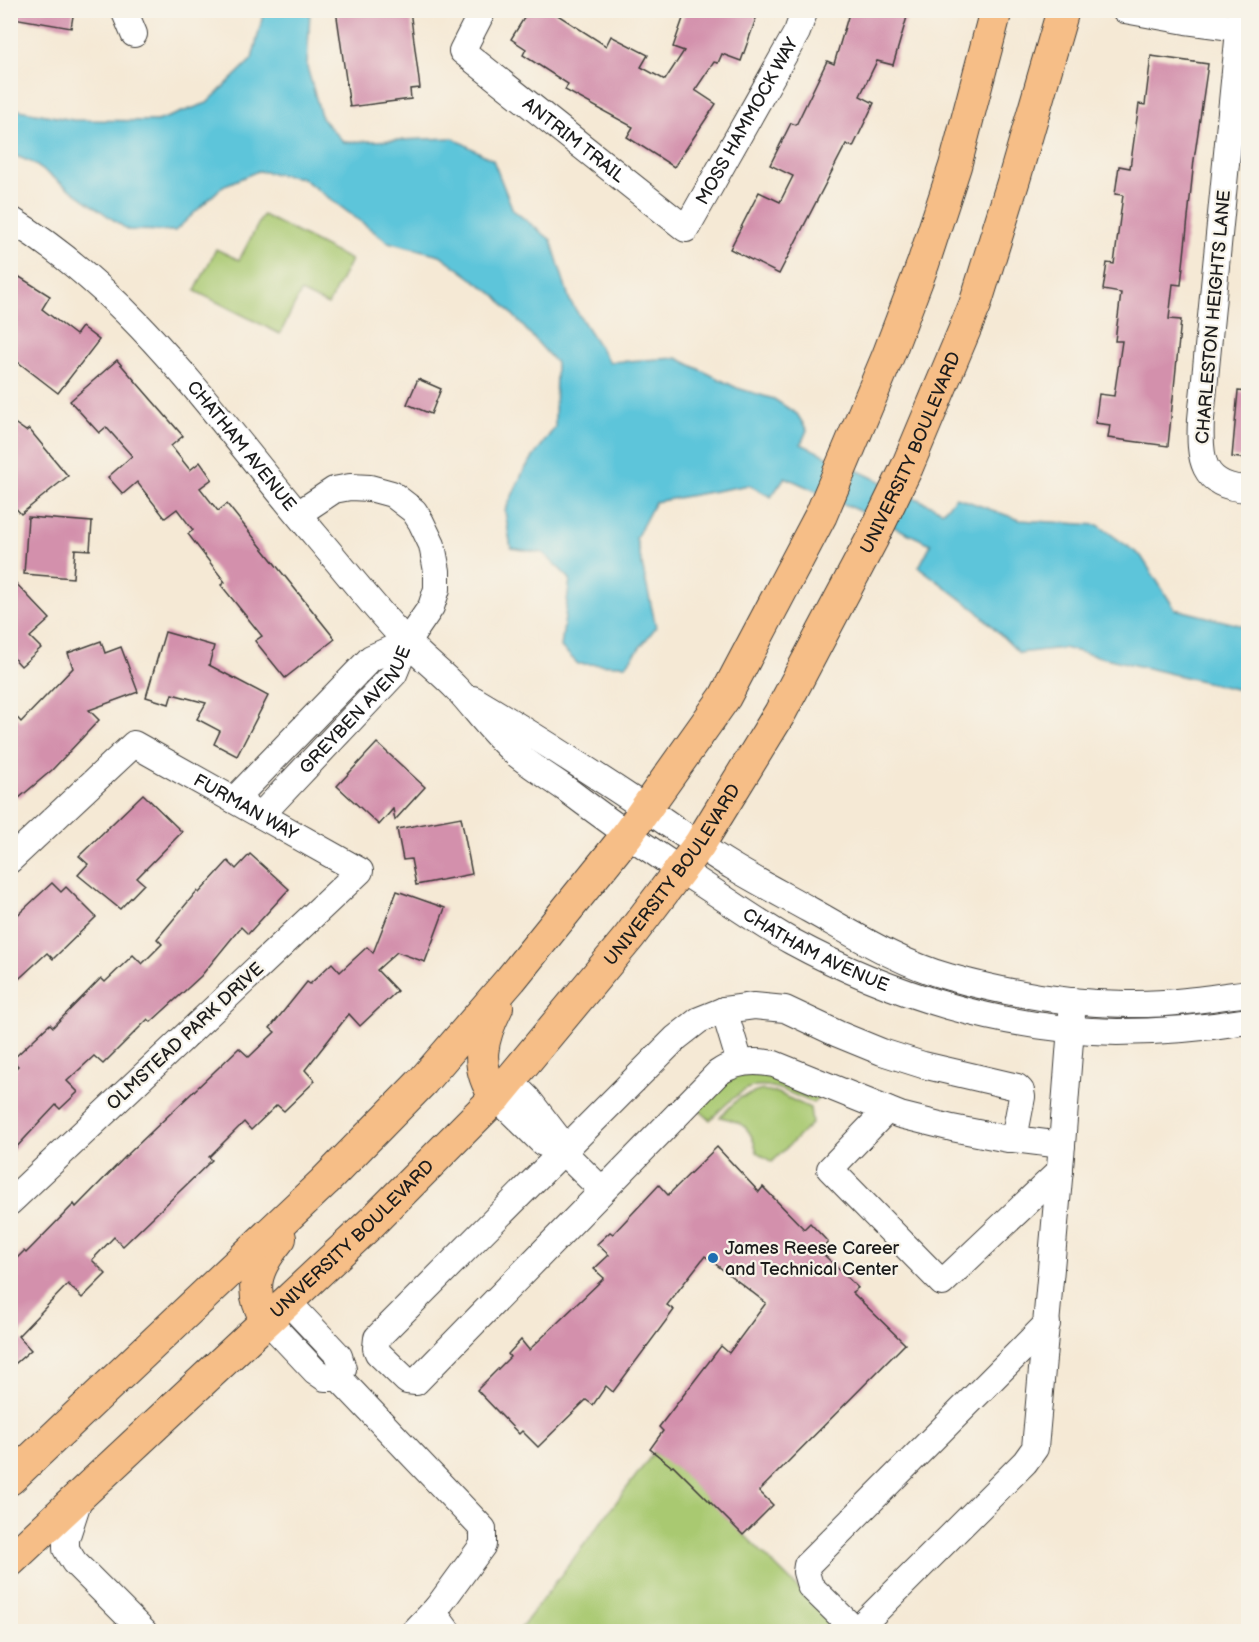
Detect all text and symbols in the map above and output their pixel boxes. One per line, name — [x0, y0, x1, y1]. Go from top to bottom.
street label: MOSS HAMMOCK WAY — [692, 34, 803, 208]
street label: ANTRIM TRAIL — [518, 93, 629, 188]
street label: CHARLESTON HEIGHTS LANE — [1192, 189, 1235, 445]
street label: UNIVERSITY BOULEVARD — [856, 349, 965, 557]
street label: CHATHAM AVENUE — [182, 377, 301, 516]
street label: GREYBEN AVENUE — [295, 643, 415, 778]
street label: FURMAN WAY — [190, 770, 302, 845]
street label: UNIVERSITY BOULEVARD — [600, 780, 745, 970]
street label: CHATHAM AVENUE — [739, 904, 892, 996]
street label: OLMSTEAD PARK DRIVE — [103, 958, 268, 1115]
street label: UNIVERSITY BOULEVARD — [266, 1156, 439, 1323]
place label: James Reese Career and Technical Center — [725, 1238, 900, 1280]
marker: James Reese Career and Technical Center — [706, 1251, 720, 1265]

